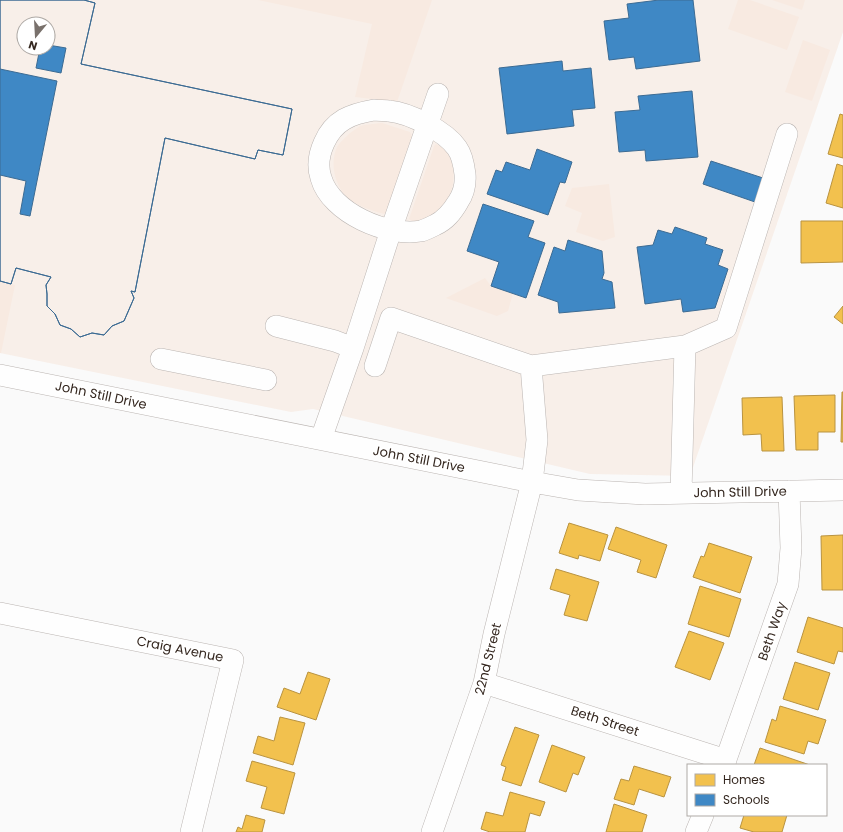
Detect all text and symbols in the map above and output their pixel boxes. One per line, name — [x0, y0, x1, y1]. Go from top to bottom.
north arrow — [16, 16, 56, 56]
text: N — [26, 37, 39, 54]
street label: John Still Drive — [53, 376, 149, 414]
street label: John Still Drive — [371, 441, 467, 477]
street label: John Still Drive — [693, 482, 787, 502]
street label: Beth Way — [753, 598, 791, 663]
street label: 22nd Street — [470, 621, 506, 697]
street label: Craig Avenue — [135, 631, 225, 667]
street label: Beth Street — [568, 701, 642, 741]
legend — [687, 764, 827, 816]
text: Homes — [723, 771, 765, 788]
text: Schools — [723, 791, 770, 808]

